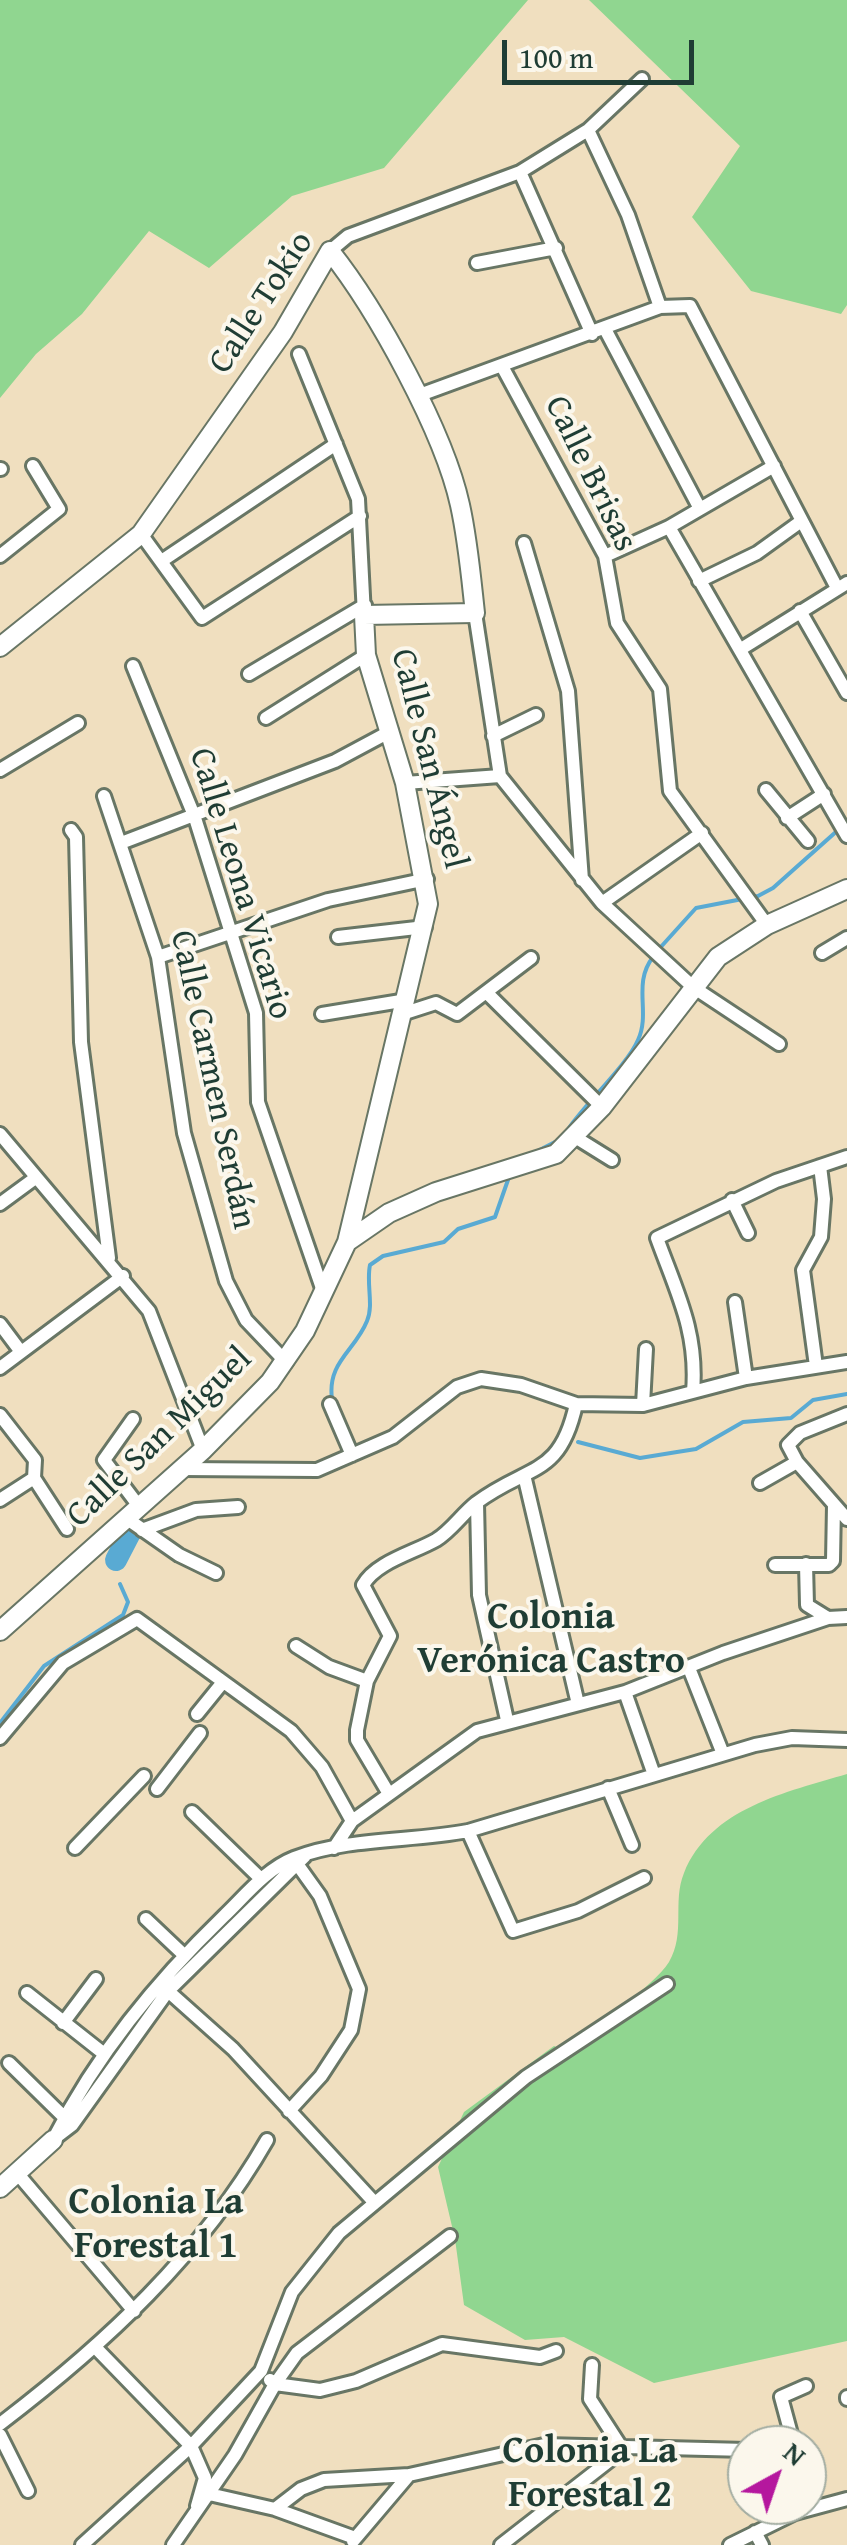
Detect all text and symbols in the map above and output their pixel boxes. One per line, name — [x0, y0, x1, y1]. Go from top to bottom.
scale bar — [507, 20, 700, 82]
text: 100 m — [519, 35, 593, 79]
street label: Calle Tokio — [201, 224, 323, 382]
street label: Calle Brisas — [534, 389, 646, 559]
street label: Calle San Ángel — [380, 645, 476, 873]
street label: Calle Leona Vicario — [179, 743, 301, 1025]
street label: Calle Carmen Serdán — [160, 927, 264, 1233]
street label: Calle San Miguel — [59, 1339, 261, 1537]
district label: Colonia Verónica Castro — [417, 1595, 685, 1685]
district label: Colonia La Forestal 1 — [68, 2180, 244, 2270]
north arrow — [727, 2425, 827, 2525]
district label: Colonia La Forestal 2 — [502, 2429, 678, 2518]
text: N — [775, 2431, 816, 2475]

